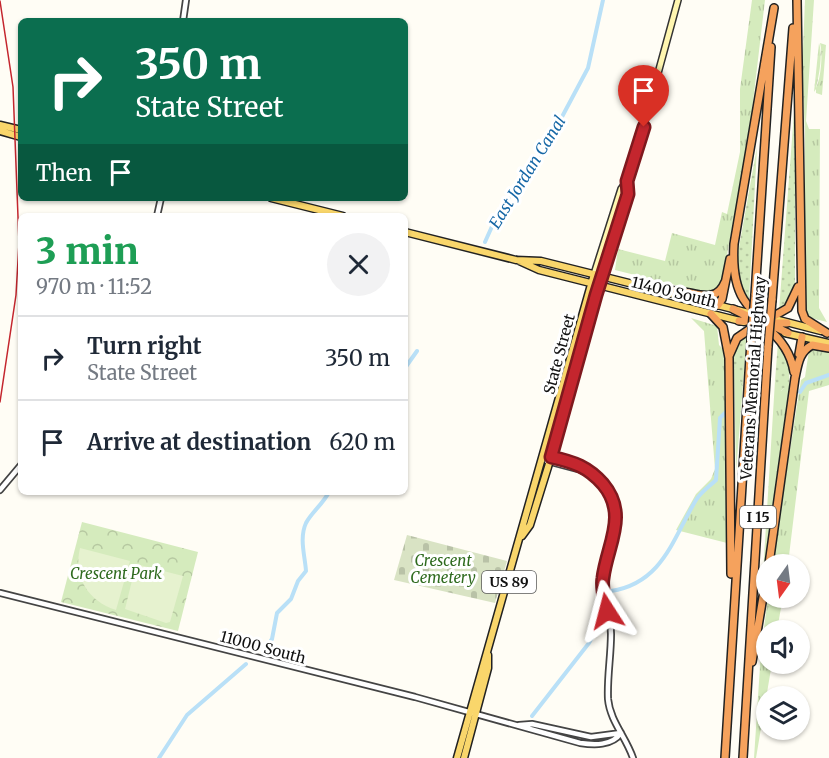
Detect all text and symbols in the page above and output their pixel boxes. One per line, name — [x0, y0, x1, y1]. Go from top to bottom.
text: 350 m — [135, 38, 261, 90]
icon: right — [36, 42, 114, 120]
pin — [618, 65, 669, 127]
icon: arrive — [627, 74, 660, 107]
text: State Street — [135, 90, 284, 124]
water label: East Jordan Canal — [484, 112, 570, 232]
icon: arrive — [104, 156, 137, 189]
text: Then — [36, 159, 92, 187]
text: 3 min — [36, 229, 139, 274]
button: close — [327, 233, 390, 296]
street label: 11400 South — [629, 272, 719, 312]
text: 970 m · 11:52 — [36, 274, 152, 299]
street label: Veterans Memorial Highway — [736, 275, 770, 482]
street label: State Street — [539, 312, 579, 396]
text: Turn right — [87, 332, 201, 360]
icon: right — [36, 342, 69, 375]
text: 350 m — [325, 344, 390, 372]
text: State Street — [87, 360, 197, 385]
icon: arrive — [36, 426, 69, 459]
text: Arrive at destination — [87, 428, 311, 456]
text: 620 m — [329, 428, 395, 456]
road number: I 15 — [740, 506, 776, 528]
park label: Crescent Cemetery — [410, 551, 476, 587]
north arrow — [756, 554, 810, 608]
map controls — [756, 554, 810, 740]
park label: Crescent Park — [70, 564, 163, 583]
road number: US 89 — [482, 571, 536, 593]
position arrow — [575, 579, 639, 643]
button: sound — [756, 620, 810, 674]
street label: 11000 South — [218, 626, 308, 668]
button: layers — [756, 686, 810, 740]

